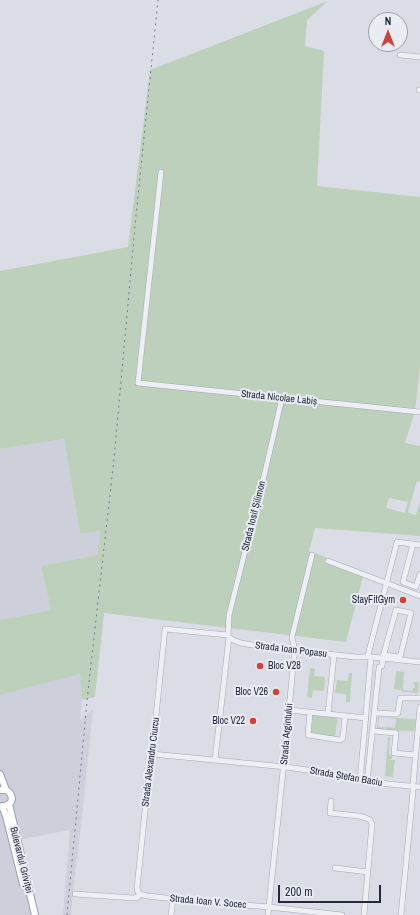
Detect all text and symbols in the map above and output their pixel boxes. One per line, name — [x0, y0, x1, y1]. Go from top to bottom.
north arrow — [368, 12, 408, 52]
text: N — [385, 14, 391, 28]
street label: Strada Nicolae Labiș — [240, 388, 318, 408]
street label: Strada Iosif Șilimon — [239, 480, 269, 552]
place label: StayFitGym — [352, 594, 395, 606]
marker: StayFitGym — [398, 595, 408, 605]
street label: Strada Ioan Popasu — [254, 640, 328, 660]
place label: Bloc V28 — [268, 660, 301, 672]
marker: Bloc V28 — [255, 661, 265, 671]
place label: Bloc V26 — [235, 686, 268, 698]
marker: Bloc V26 — [271, 687, 281, 697]
street label: Strada Argintului — [278, 703, 296, 765]
place label: Bloc V22 — [212, 715, 245, 727]
marker: Bloc V22 — [248, 716, 258, 726]
street label: Strada Alexandru Ciurcu — [140, 717, 162, 807]
street label: Strada Ștefan Baciu — [309, 765, 383, 789]
street label: Bulevardul Griviței — [7, 826, 35, 894]
scale bar — [280, 877, 383, 903]
text: 200 m — [285, 884, 312, 900]
street label: Strada Ioan V. Socec — [169, 893, 247, 911]

